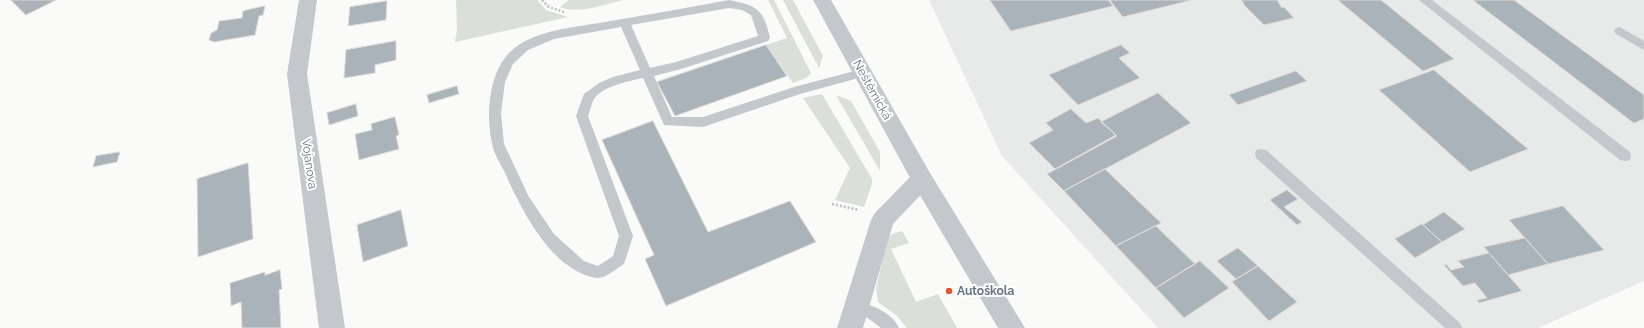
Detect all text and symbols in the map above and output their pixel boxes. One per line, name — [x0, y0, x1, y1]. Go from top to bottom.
street label: Neštěmická — [850, 58, 894, 122]
street label: Vojanova — [298, 138, 320, 190]
place label: Autoškola — [957, 284, 1014, 298]
marker: Autoškola — [944, 286, 954, 296]

